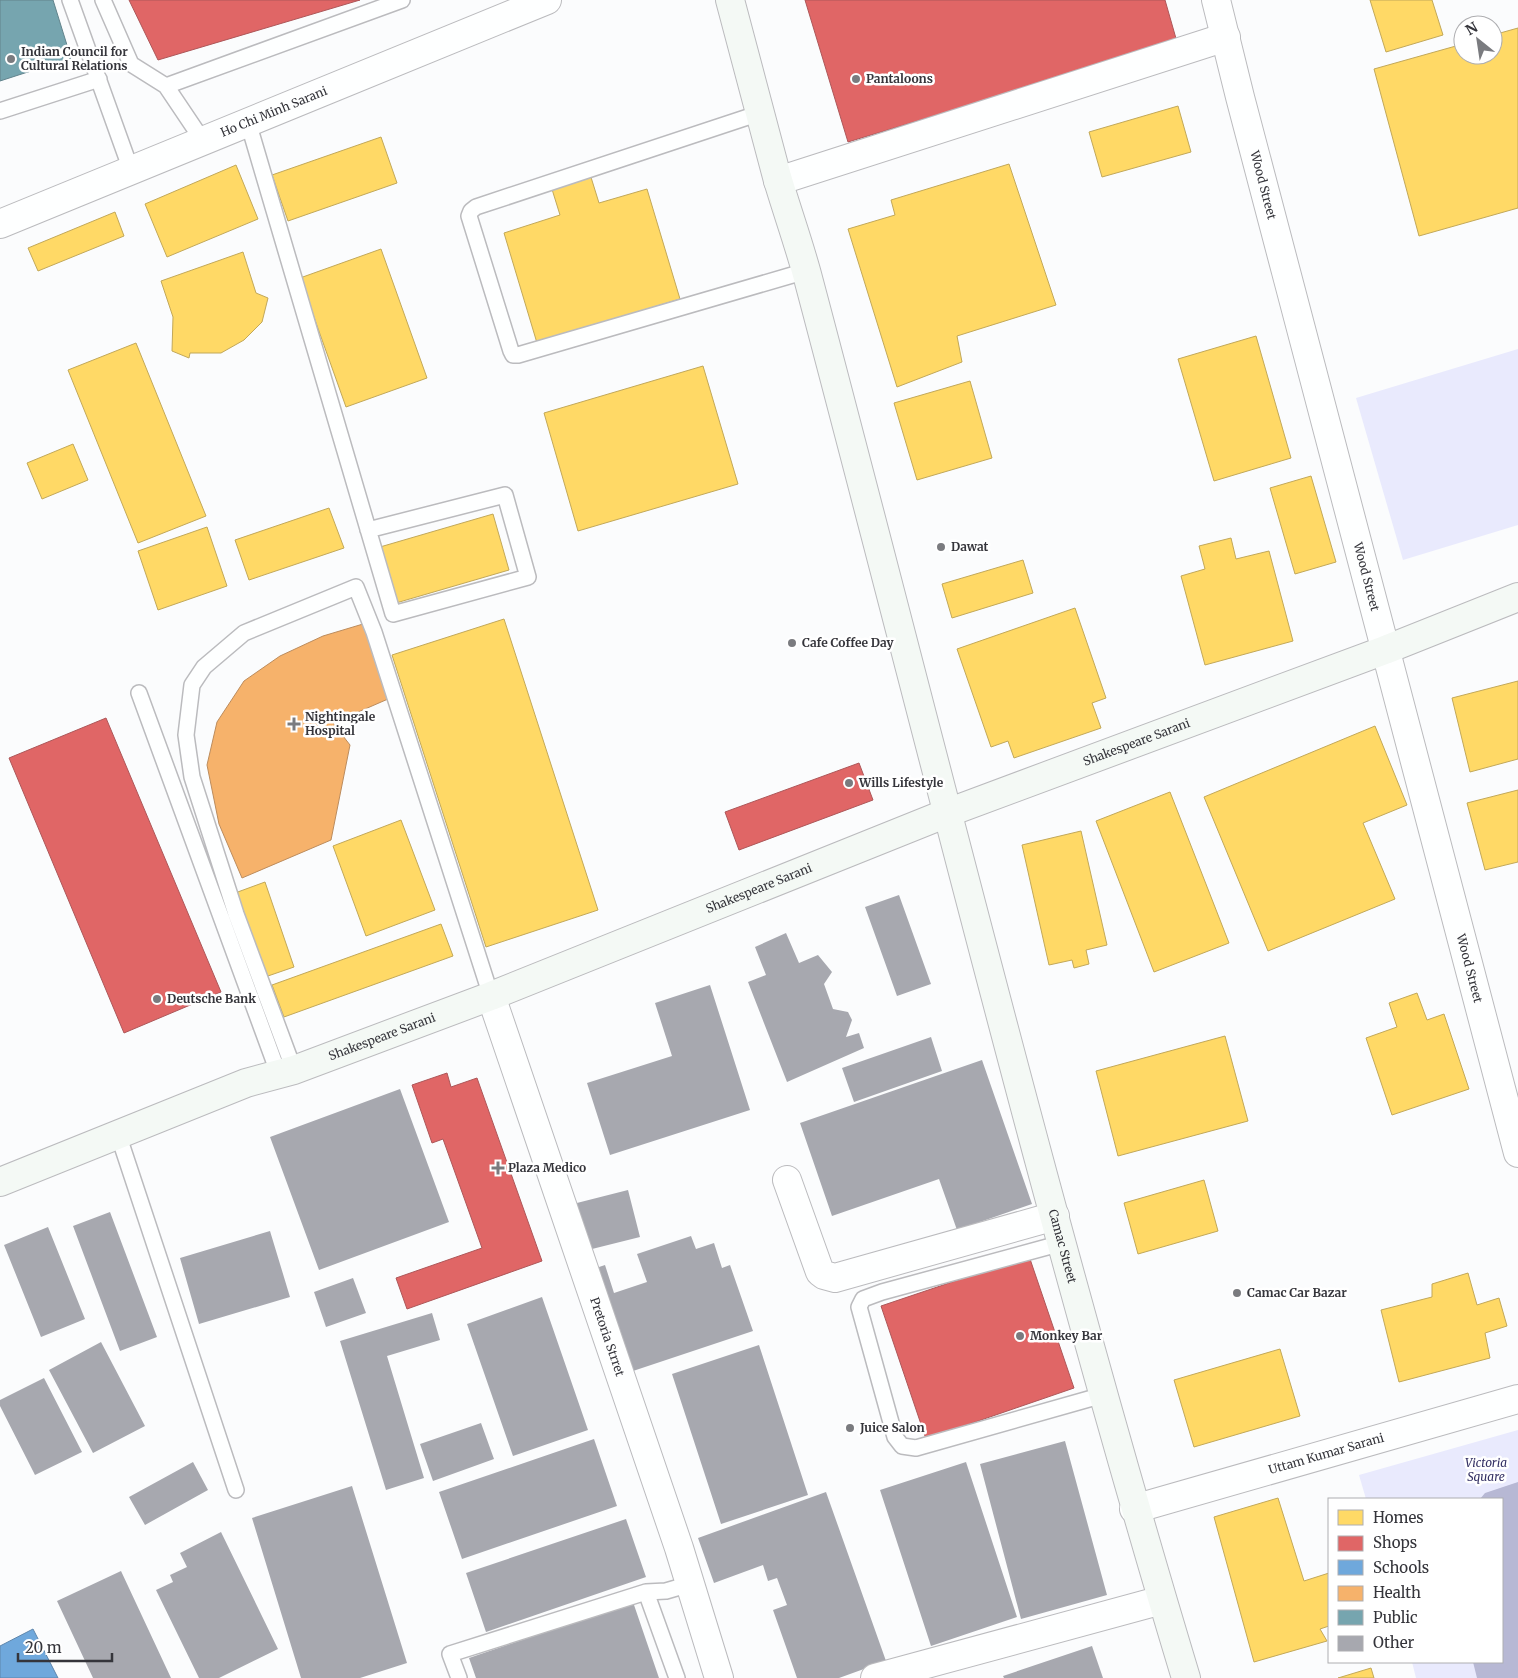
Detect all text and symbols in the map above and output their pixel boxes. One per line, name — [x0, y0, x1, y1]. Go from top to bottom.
north arrow — [1453, 15, 1503, 65]
text: N — [1462, 18, 1481, 39]
place label: Indian Council for Cultural Relations — [21, 44, 128, 73]
marker: Indian Council for Cultural Relations — [5, 53, 17, 65]
place label: Pantaloons — [866, 71, 933, 86]
marker: Pantaloons — [850, 73, 862, 85]
street label: Ho Chi Minh Sarani — [218, 83, 329, 140]
street label: Wood Street — [1247, 148, 1280, 221]
place label: Dawat — [951, 539, 989, 554]
street label: Wood Street — [1350, 540, 1383, 613]
marker: Dawat — [935, 541, 947, 553]
place label: Cafe Coffee Day — [802, 635, 894, 650]
marker: Cafe Coffee Day — [786, 637, 798, 649]
place label: Nightingale Hospital — [305, 709, 376, 738]
street label: Shakespeare Sarani — [1081, 715, 1192, 769]
marker: Nightingale Hospital — [287, 717, 301, 731]
place label: Wills Lifestyle — [858, 775, 944, 790]
marker: Wills Lifestyle — [843, 777, 855, 789]
street label: Shakespeare Sarani — [703, 860, 814, 916]
street label: Wood Street — [1453, 931, 1486, 1005]
place label: Deutsche Bank — [167, 991, 256, 1006]
marker: Deutsche Bank — [151, 993, 163, 1005]
street label: Shakespeare Sarani — [326, 1010, 438, 1063]
place label: Plaza Medico — [508, 1160, 586, 1175]
marker: Plaza Medico — [492, 1162, 504, 1174]
street label: Camac Street — [1046, 1208, 1080, 1285]
place label: Camac Car Bazar — [1247, 1285, 1347, 1300]
marker: Camac Car Bazar — [1231, 1287, 1243, 1299]
street label: Pretoria Strret — [587, 1295, 628, 1378]
place label: Monkey Bar — [1030, 1328, 1103, 1343]
marker: Monkey Bar — [1014, 1330, 1026, 1342]
place label: Juice Salon — [859, 1420, 925, 1435]
marker: Juice Salon — [844, 1422, 856, 1434]
street label: Uttam Kumar Sarani — [1267, 1430, 1386, 1477]
park label: Victoria Square — [1465, 1455, 1507, 1484]
legend — [1328, 1498, 1503, 1663]
text: Homes — [1373, 1508, 1424, 1527]
text: Shops — [1373, 1533, 1417, 1552]
text: Schools — [1373, 1558, 1429, 1577]
text: Health — [1373, 1583, 1421, 1602]
text: Public — [1373, 1608, 1418, 1627]
scale bar — [18, 1630, 111, 1662]
text: Other — [1373, 1633, 1415, 1652]
text: 20 m — [25, 1638, 62, 1657]

